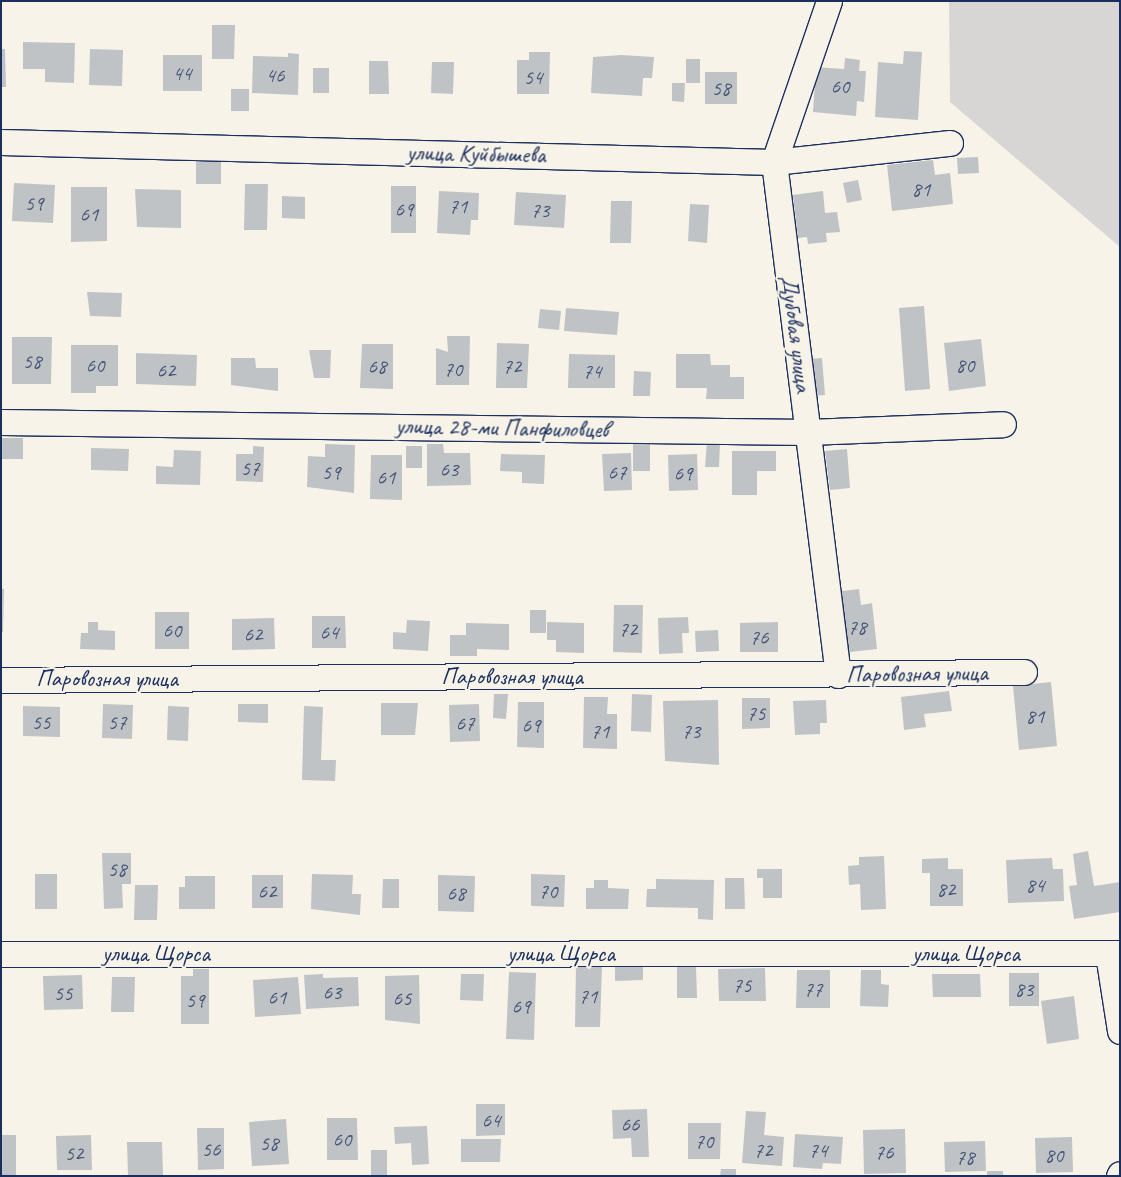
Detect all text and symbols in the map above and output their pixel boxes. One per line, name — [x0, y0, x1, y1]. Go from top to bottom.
house number: 44 — [173, 60, 191, 86]
house number: 46 — [266, 62, 284, 88]
house number: 54 — [524, 64, 542, 90]
house number: 60 — [831, 73, 849, 99]
house number: 58 — [712, 75, 730, 101]
street label: улица Куйбышева — [406, 138, 546, 170]
house number: 81 — [912, 176, 930, 202]
house number: 59 — [25, 190, 43, 216]
house number: 71 — [449, 193, 467, 219]
house number: 69 — [395, 196, 413, 222]
house number: 73 — [531, 197, 549, 223]
house number: 61 — [80, 201, 98, 227]
street label: Дубовая улица — [774, 273, 818, 395]
house number: 58 — [23, 348, 41, 374]
house number: 60 — [86, 352, 104, 378]
house number: 80 — [956, 352, 974, 378]
house number: 68 — [368, 353, 386, 379]
house number: 72 — [503, 353, 521, 379]
house number: 70 — [444, 356, 462, 382]
house number: 62 — [157, 357, 175, 383]
house number: 74 — [583, 358, 601, 384]
street label: улица 28-ми Панфиловцев — [395, 412, 609, 444]
house number: 57 — [241, 455, 259, 481]
house number: 63 — [440, 456, 458, 482]
house number: 59 — [322, 459, 340, 485]
house number: 67 — [608, 459, 626, 485]
house number: 69 — [674, 460, 692, 486]
house number: 61 — [377, 464, 395, 490]
house number: 78 — [848, 614, 866, 640]
house number: 72 — [619, 616, 637, 642]
house number: 60 — [163, 617, 181, 643]
house number: 64 — [320, 619, 338, 645]
house number: 62 — [244, 621, 262, 647]
house number: 76 — [750, 624, 768, 650]
street label: Паровозная улица — [845, 658, 989, 690]
street label: Паровозная улица — [440, 663, 584, 691]
street label: Паровозная улица — [35, 665, 179, 693]
house number: 75 — [747, 700, 765, 726]
house number: 81 — [1026, 703, 1044, 729]
house number: 55 — [32, 709, 50, 735]
house number: 57 — [108, 709, 126, 735]
house number: 67 — [456, 710, 474, 736]
house number: 69 — [522, 712, 540, 738]
house number: 71 — [591, 718, 609, 744]
house number: 73 — [682, 718, 700, 744]
house number: 58 — [108, 856, 126, 882]
house number: 84 — [1026, 872, 1044, 898]
house number: 82 — [937, 876, 955, 902]
house number: 62 — [258, 878, 276, 904]
house number: 70 — [539, 878, 557, 904]
house number: 68 — [447, 880, 465, 906]
street label: улица Щорса — [102, 940, 210, 968]
street label: улица Щорса — [507, 940, 615, 968]
street label: улица Щорса — [912, 940, 1020, 968]
house number: 75 — [733, 972, 751, 998]
house number: 77 — [804, 976, 822, 1002]
house number: 83 — [1015, 976, 1033, 1002]
house number: 63 — [323, 979, 341, 1005]
house number: 55 — [54, 980, 72, 1006]
house number: 71 — [579, 983, 597, 1009]
house number: 61 — [268, 984, 286, 1010]
house number: 65 — [393, 985, 411, 1011]
house number: 59 — [186, 987, 204, 1013]
house number: 69 — [512, 993, 530, 1019]
house number: 64 — [482, 1107, 500, 1133]
house number: 66 — [621, 1111, 639, 1137]
house number: 60 — [333, 1126, 351, 1152]
house number: 70 — [695, 1128, 713, 1154]
house number: 58 — [260, 1130, 278, 1156]
house number: 56 — [202, 1136, 220, 1162]
house number: 72 — [754, 1137, 772, 1163]
house number: 74 — [809, 1137, 827, 1163]
house number: 76 — [875, 1139, 893, 1165]
house number: 52 — [65, 1140, 83, 1166]
house number: 80 — [1045, 1142, 1063, 1168]
house number: 78 — [956, 1144, 974, 1170]

